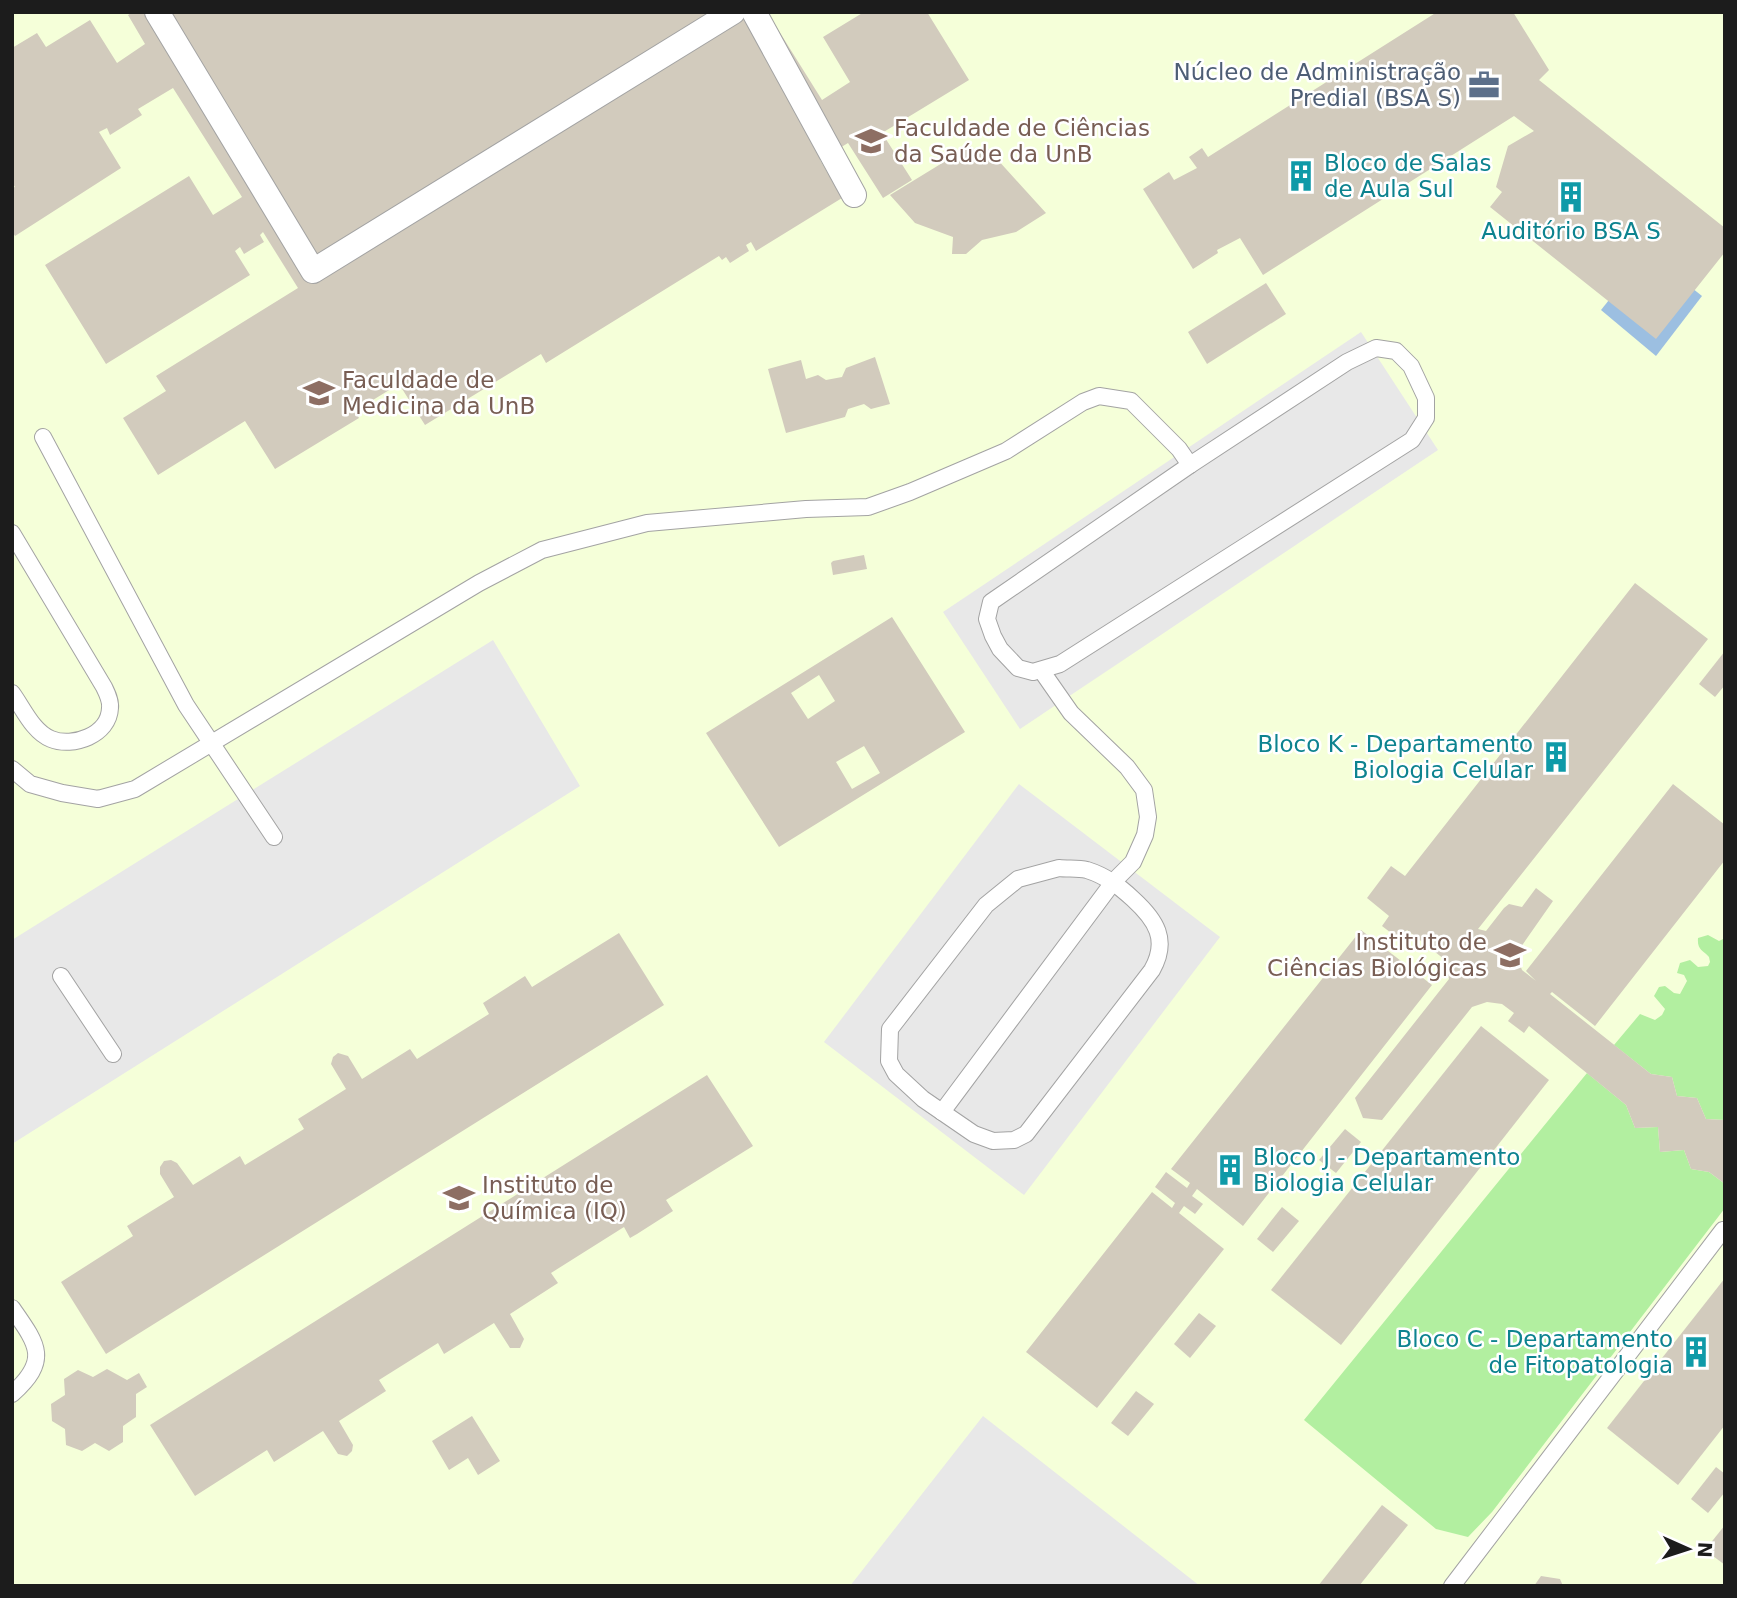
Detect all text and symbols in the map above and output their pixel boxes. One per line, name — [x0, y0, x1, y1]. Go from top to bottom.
place label: Núcleo de Administração Predial (BSA S) — [1174, 59, 1461, 111]
office icon: Núcleo de Administração Predial (BSA S) — [1467, 68, 1501, 102]
place label: Faculdade de Ciências da Saúde da UnB — [894, 115, 1150, 167]
school or university icon: Faculdade de Ciências da Saúde da UnB — [854, 124, 888, 158]
place label: Bloco de Salas de Aula Sul — [1324, 150, 1492, 202]
building icon: Bloco de Salas de Aula Sul — [1284, 159, 1318, 193]
building icon: Auditório BSA S — [1554, 180, 1588, 214]
place label: Auditório BSA S — [1481, 218, 1661, 244]
place label: Faculdade de Medicina da UnB — [342, 367, 535, 419]
school or university icon: Faculdade de Medicina da UnB — [302, 376, 336, 410]
place label: Bloco K - Departamento Biologia Celular — [1257, 731, 1534, 783]
building icon: Bloco K - Departamento Biologia Celular — [1539, 740, 1573, 774]
place label: Instituto de Ciências Biológicas — [1267, 929, 1487, 981]
school or university icon: Instituto de Ciências Biológicas — [1493, 938, 1527, 972]
place label: Bloco J - Departamento Biologia Celular — [1253, 1144, 1520, 1196]
building icon: Bloco J - Departamento Biologia Celular — [1213, 1153, 1247, 1187]
place label: Instituto de Química (IQ) — [482, 1172, 627, 1224]
school or university icon: Instituto de Química (IQ) — [442, 1181, 476, 1215]
place label: Bloco C - Departamento de Fitopatologia — [1396, 1326, 1673, 1378]
building icon: Bloco C - Departamento de Fitopatologia — [1679, 1335, 1713, 1369]
north arrow — [1653, 1514, 1723, 1584]
text: N — [1694, 1541, 1716, 1558]

